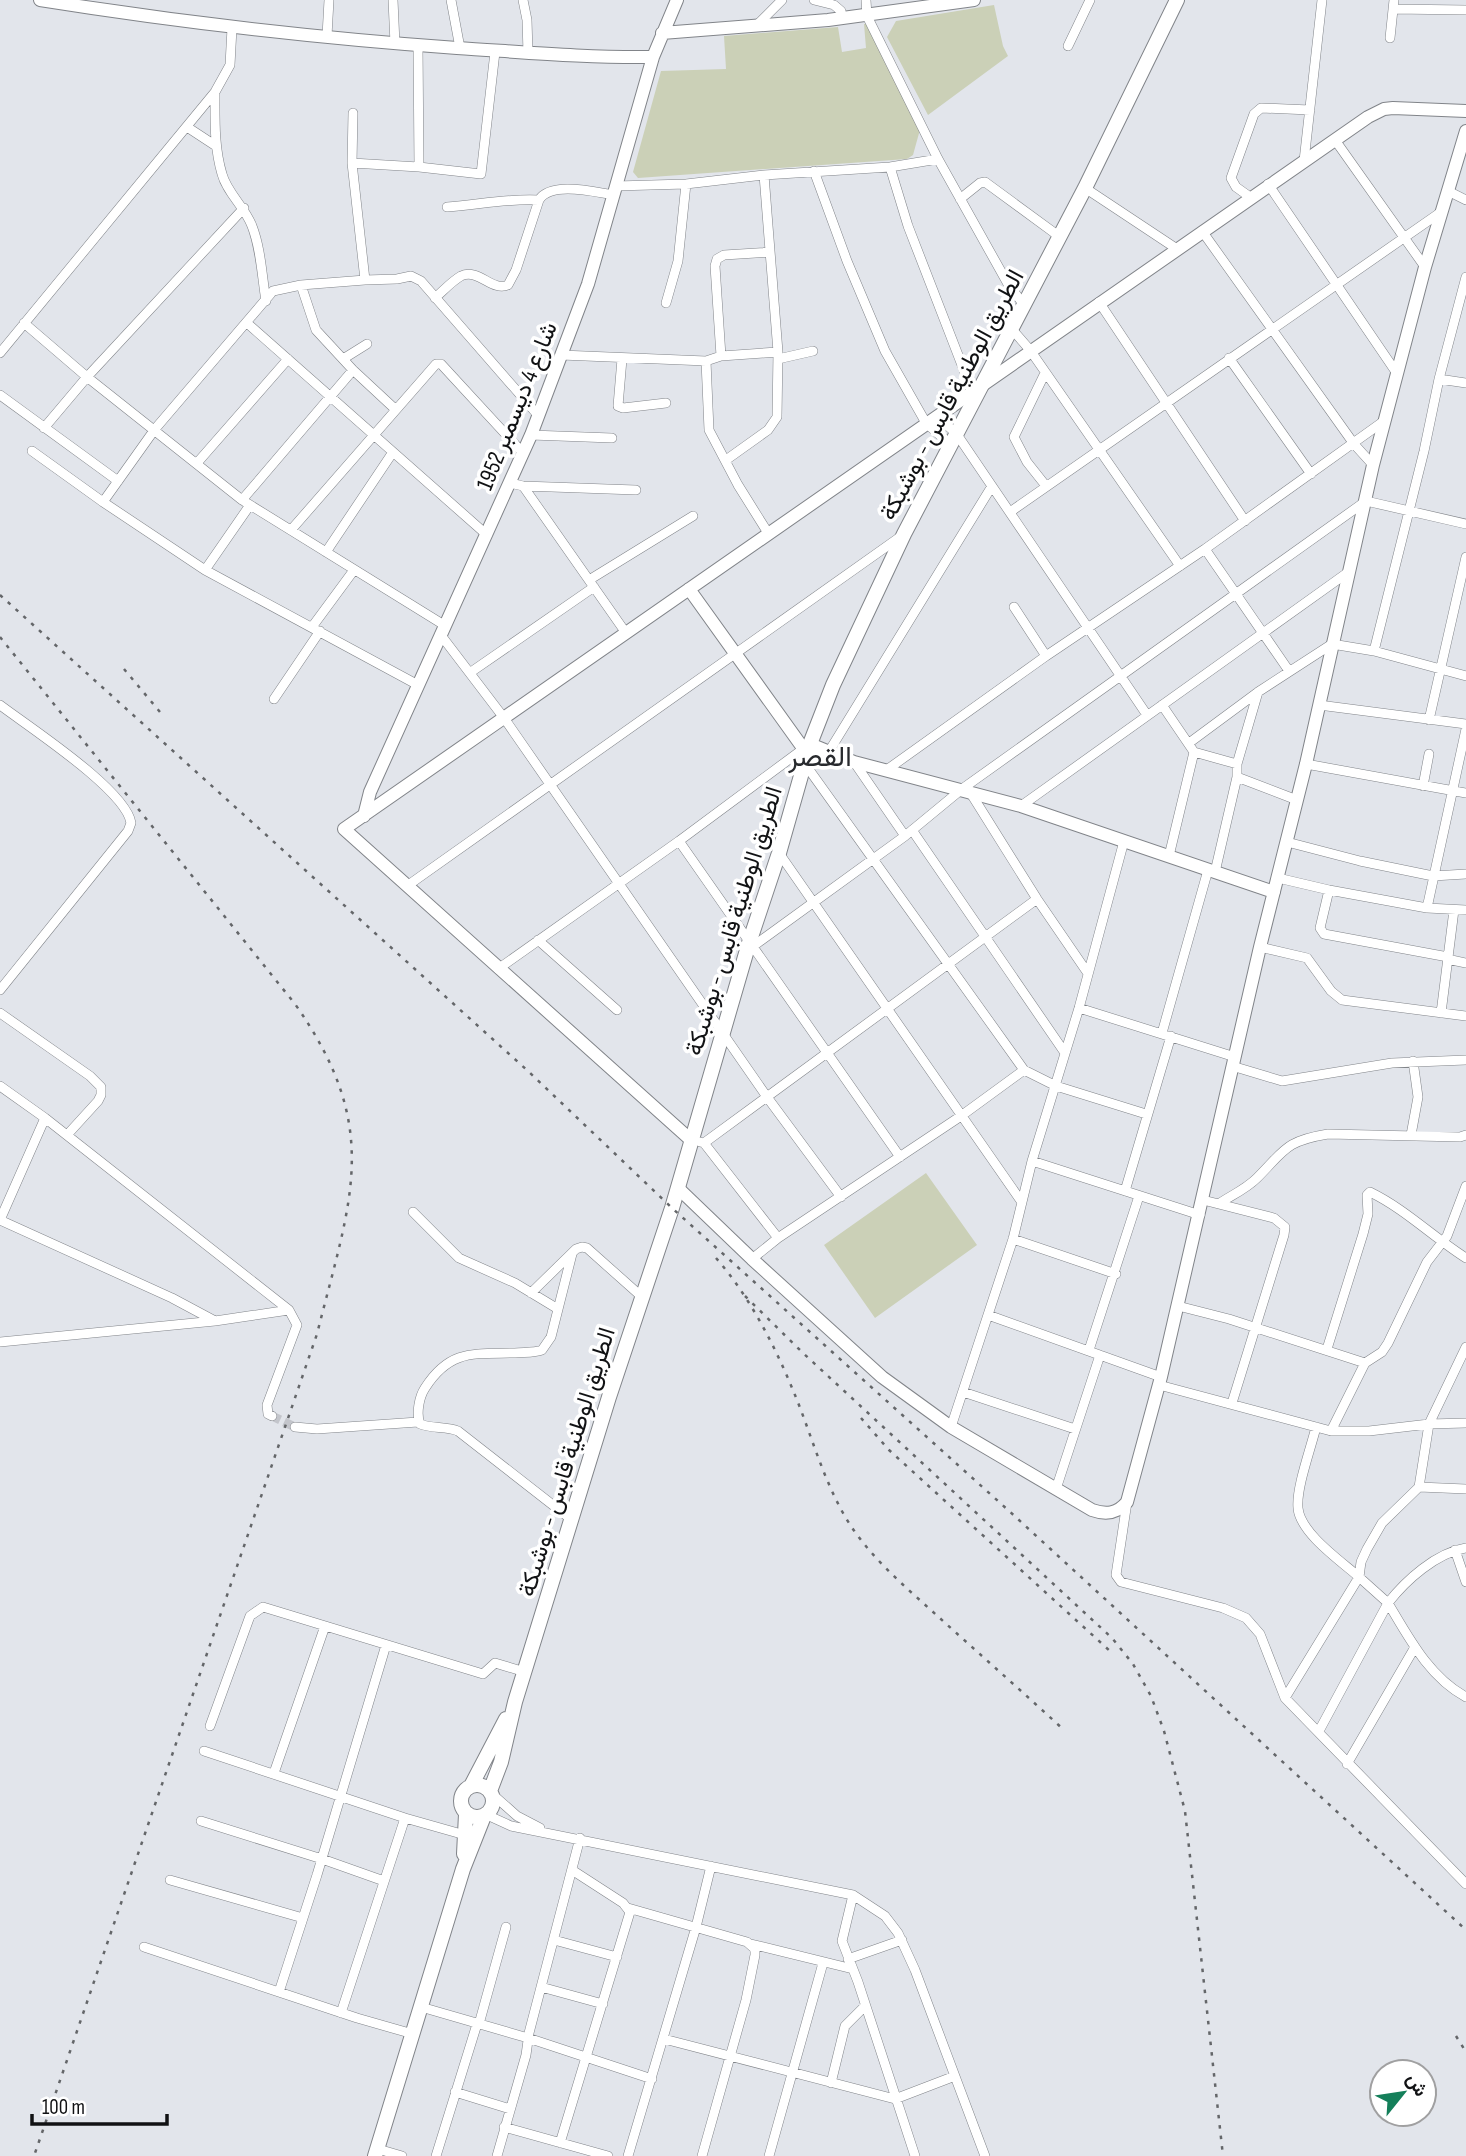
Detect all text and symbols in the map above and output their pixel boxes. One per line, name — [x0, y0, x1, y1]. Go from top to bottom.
street label: الطريق الوطنية قابس - بوشبكة — [874, 265, 1030, 525]
street label: شارع 4 ديسمبر 1952 — [470, 318, 565, 495]
district label: القصر — [787, 741, 852, 774]
street label: الطريق الوطنية قابس - بوشبكة — [679, 783, 789, 1059]
street label: الطريق الوطنية قابس - بوشبكة — [512, 1324, 622, 1600]
north arrow — [1368, 2058, 1438, 2128]
text: ش — [1401, 2070, 1432, 2101]
scale bar — [32, 2082, 166, 2126]
text: 100 m — [42, 2095, 85, 2120]

